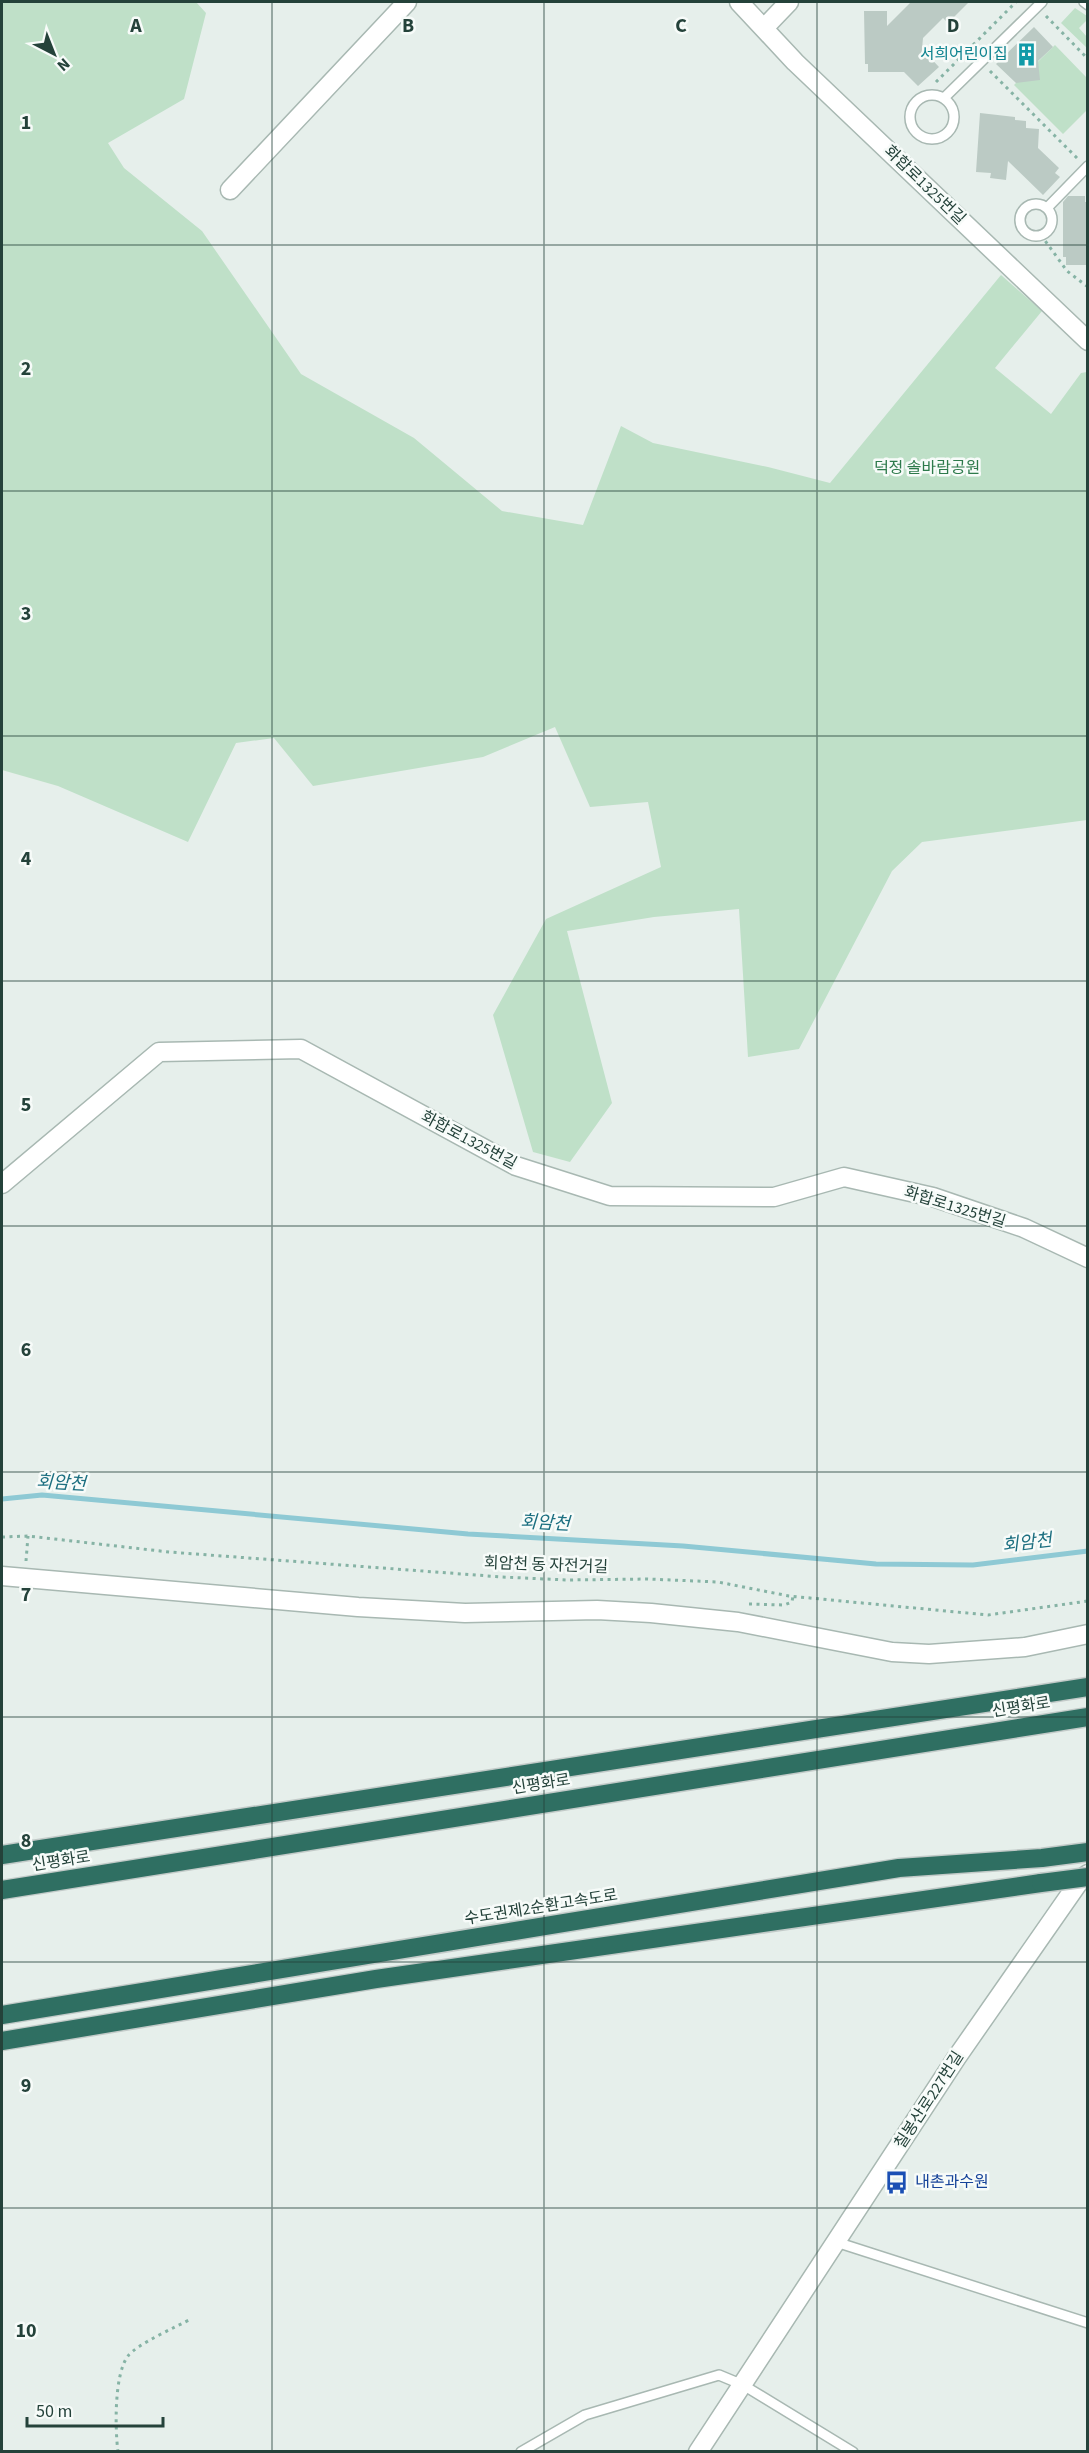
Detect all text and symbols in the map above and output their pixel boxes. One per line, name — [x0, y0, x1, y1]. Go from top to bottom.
text: A — [129, 12, 142, 40]
text: B — [402, 12, 414, 40]
text: C — [675, 12, 687, 40]
text: D — [947, 12, 959, 40]
north arrow — [24, 24, 84, 84]
building icon: 서희어린이집 — [1013, 41, 1039, 67]
place label: 서희어린이집 — [920, 43, 1008, 65]
text: N — [52, 53, 75, 76]
text: 1 — [21, 109, 31, 137]
street label: 화합로1325번길 — [879, 140, 971, 230]
text: 2 — [21, 355, 31, 383]
park label: 덕정 솔바람공원 — [874, 457, 980, 479]
text: 3 — [21, 600, 31, 628]
text: 4 — [21, 845, 32, 873]
text: 5 — [21, 1091, 31, 1119]
street label: 화합로1325번길 — [417, 1106, 521, 1174]
street label: 화합로1325번길 — [901, 1181, 1009, 1233]
text: 6 — [21, 1336, 31, 1364]
water label: 회암천 — [36, 1469, 89, 1497]
water label: 회암천 — [520, 1509, 573, 1537]
water label: 회암천 — [1001, 1527, 1056, 1558]
street label: 회암천 동 자전거길 — [484, 1552, 608, 1578]
text: 7 — [21, 1581, 31, 1609]
street label: 신평화로 — [990, 1691, 1052, 1722]
street label: 신평화로 — [510, 1768, 572, 1799]
text: 8 — [21, 1827, 31, 1855]
street label: 신평화로 — [30, 1845, 92, 1876]
street label: 수도권제2순환고속도로 — [463, 1884, 620, 1930]
street label: 칠봉산로227번길 — [889, 2047, 969, 2153]
text: 9 — [21, 2072, 31, 2100]
bus stop icon: 내촌과수원 — [884, 2169, 910, 2195]
place label: 내촌과수원 — [915, 2171, 989, 2193]
text: 10 — [15, 2317, 37, 2345]
scale bar — [27, 2390, 164, 2428]
text: 50 m — [36, 2399, 72, 2424]

